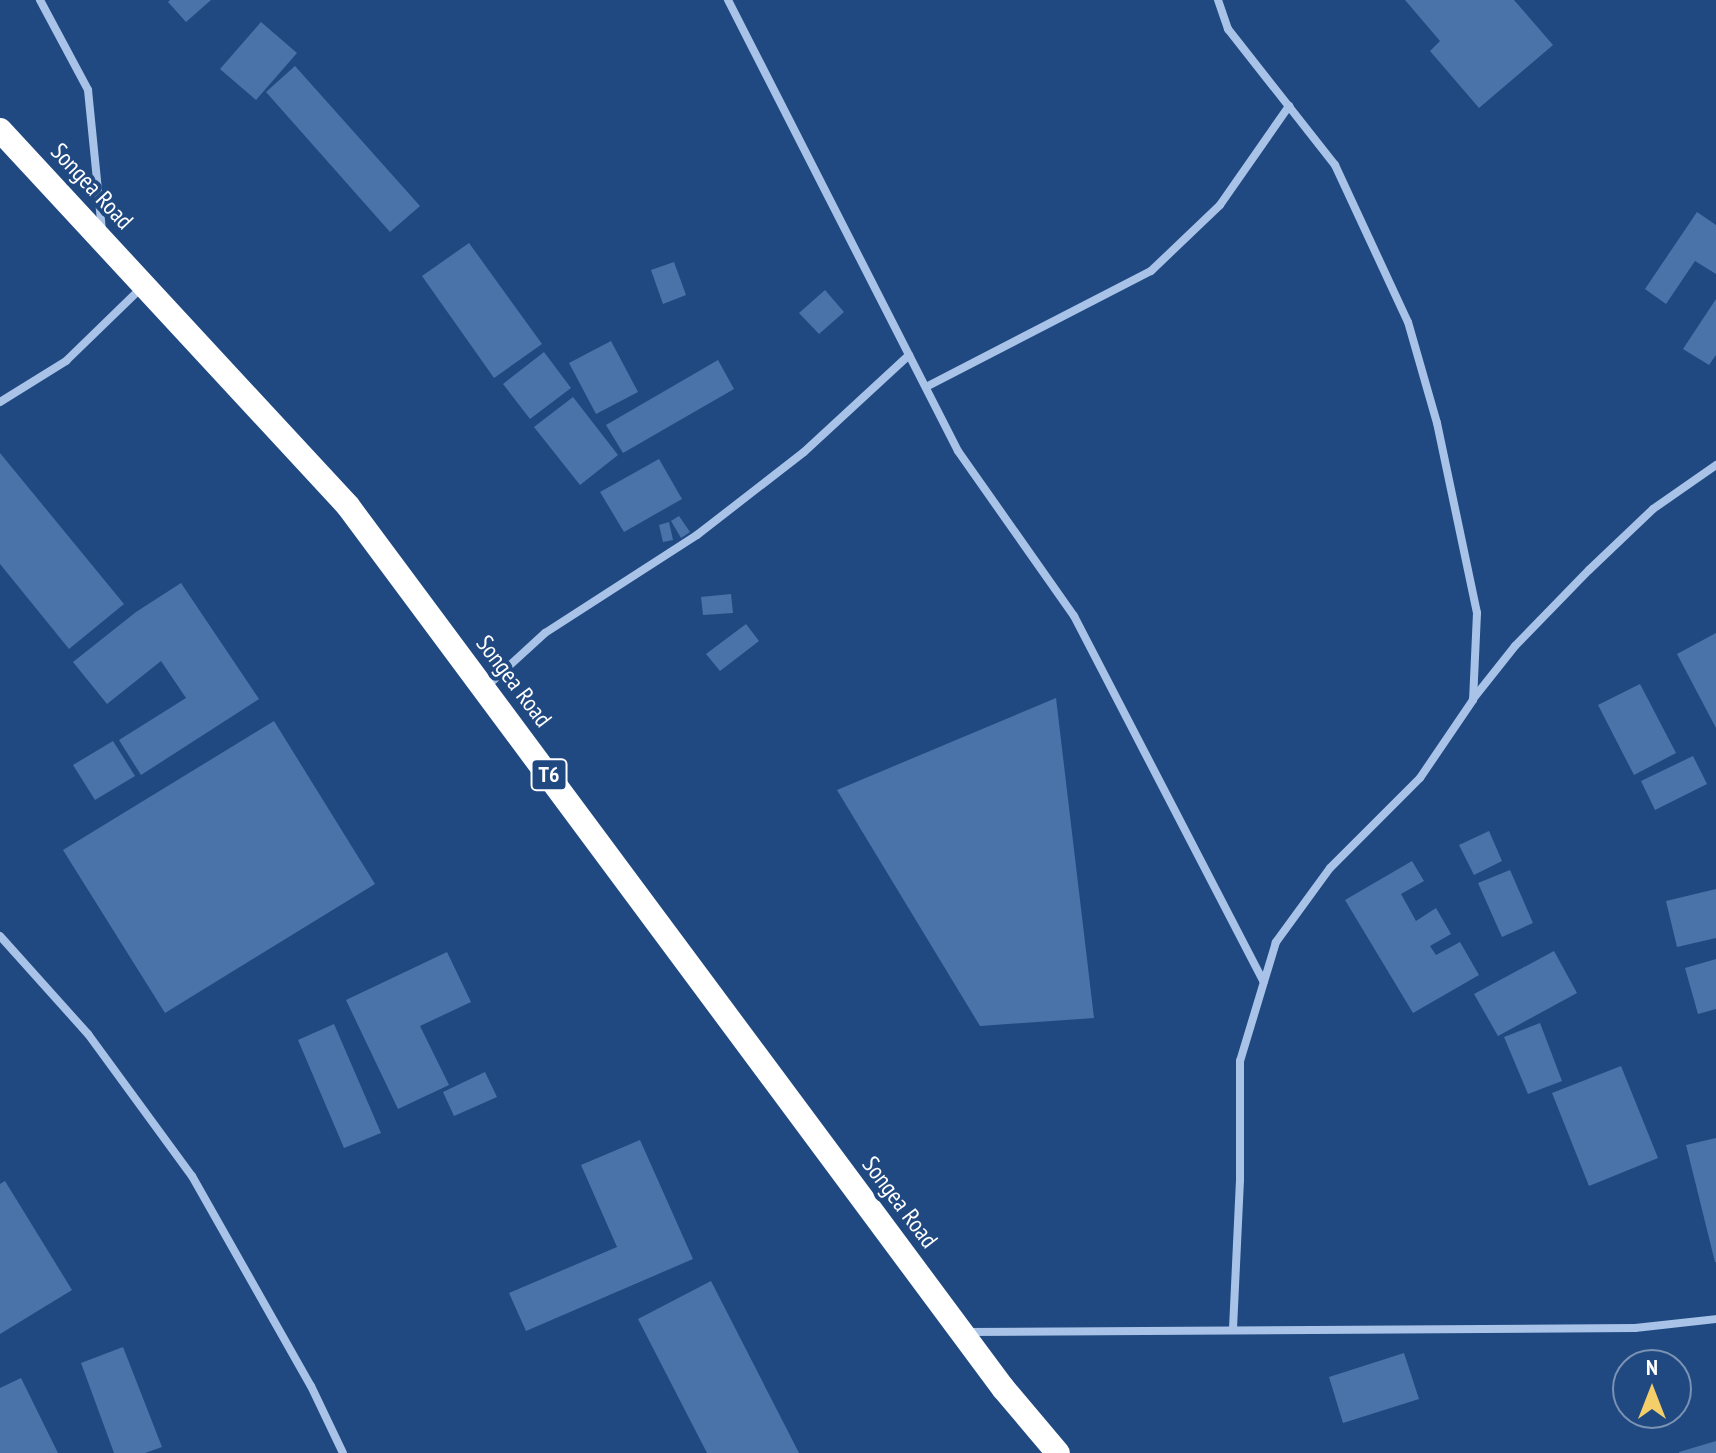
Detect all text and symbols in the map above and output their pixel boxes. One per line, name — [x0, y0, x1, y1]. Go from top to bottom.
street label: Songea Road — [45, 137, 139, 235]
street label: Songea Road — [470, 630, 558, 732]
road number: T6 — [529, 757, 569, 793]
street label: Songea Road — [856, 1151, 944, 1253]
north arrow — [1612, 1349, 1692, 1429]
text: N — [1646, 1353, 1658, 1381]

